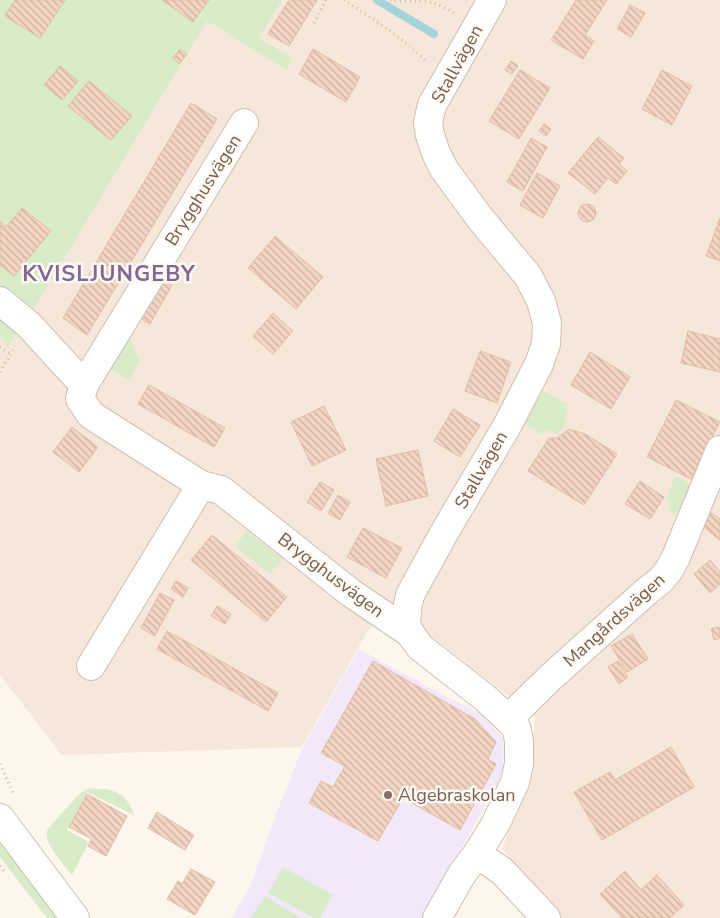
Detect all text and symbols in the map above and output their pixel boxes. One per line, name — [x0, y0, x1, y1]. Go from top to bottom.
street label: Stallvägen — [426, 20, 488, 108]
street label: Brygghusvägen — [159, 130, 247, 250]
district label: KVISLJUNGEBY — [22, 259, 196, 289]
street label: Stallvägen — [449, 427, 513, 513]
street label: Brygghusvägen — [273, 527, 389, 623]
street label: Mangårdsvägen — [558, 568, 670, 672]
place label: Algebraskolan — [398, 783, 515, 807]
marker: Algebraskolan — [382, 789, 394, 801]

